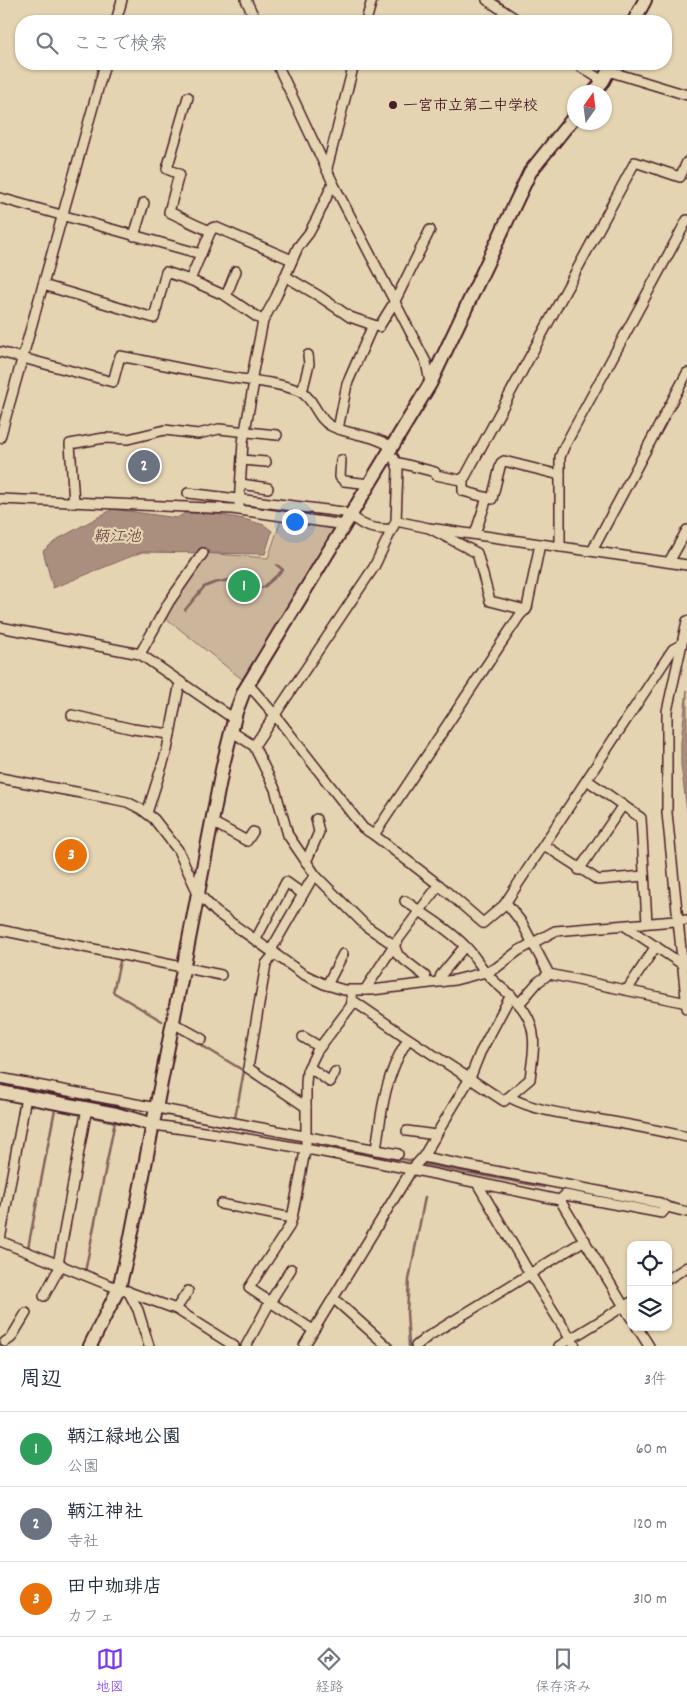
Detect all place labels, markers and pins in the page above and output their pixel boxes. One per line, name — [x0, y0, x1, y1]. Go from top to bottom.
place label: 一宮市立第二中学校 — [403, 96, 538, 118]
marker: 一宮市立第二中学校 — [387, 99, 399, 111]
pin: 2 — [128, 447, 160, 485]
pin: 1 — [228, 567, 260, 605]
pin: 3 — [55, 836, 87, 874]

